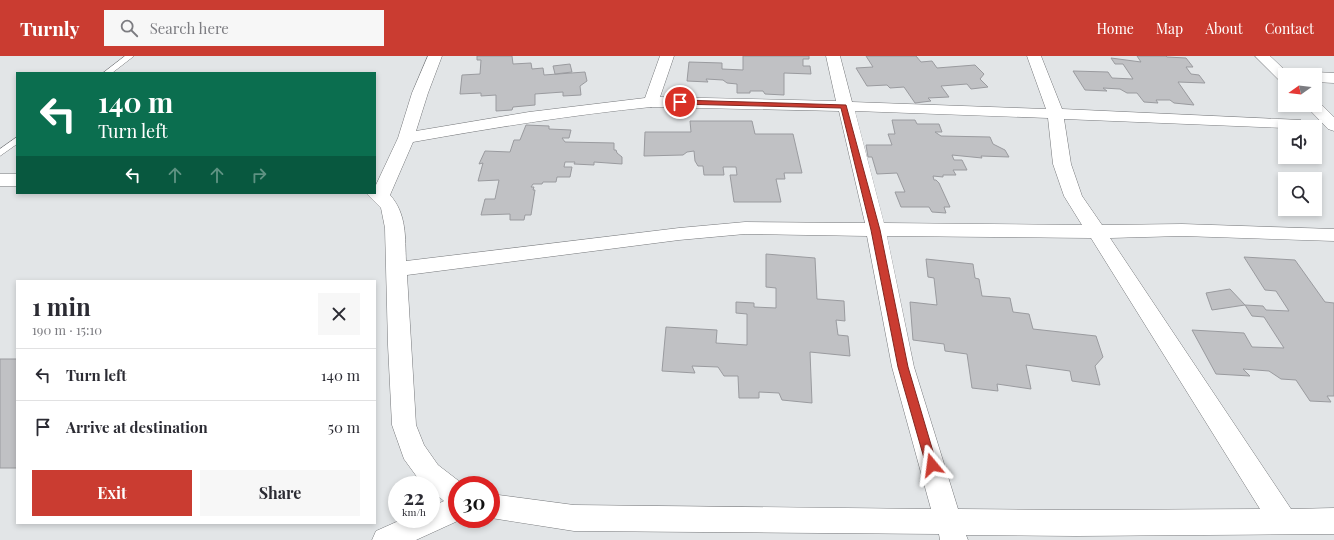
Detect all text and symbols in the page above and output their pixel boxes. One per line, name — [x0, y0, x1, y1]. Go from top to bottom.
search box — [104, 10, 384, 46]
text: Turnly — [20, 15, 80, 41]
icon: search — [118, 17, 140, 39]
text: Search here — [150, 18, 229, 38]
text: Home — [1096, 19, 1134, 38]
text: Map — [1156, 19, 1183, 38]
text: About — [1205, 19, 1243, 38]
text: Contact — [1265, 19, 1314, 38]
north arrow — [1278, 68, 1322, 112]
map controls — [1278, 68, 1322, 216]
text: 140 m — [98, 83, 173, 120]
pin — [663, 85, 697, 119]
icon: left — [32, 88, 84, 140]
icon: arrive — [669, 91, 691, 113]
text: Turn left — [98, 119, 168, 143]
button: sound — [1278, 120, 1322, 164]
icon: left — [122, 164, 144, 186]
icon: ahead — [164, 164, 186, 186]
icon: ahead — [206, 164, 228, 186]
icon: right — [248, 164, 270, 186]
button: search — [1278, 172, 1322, 216]
text: 1 min — [32, 290, 91, 322]
button: close — [318, 293, 360, 335]
text: 190 m · 15:10 — [32, 321, 102, 338]
icon: left — [32, 364, 54, 386]
text: Turn left — [66, 365, 127, 385]
text: 140 m — [321, 365, 360, 385]
icon: arrive — [32, 416, 54, 438]
text: Arrive at destination — [66, 417, 208, 437]
text: 50 m — [328, 417, 360, 437]
position arrow — [911, 444, 953, 486]
button: Exit — [32, 470, 192, 516]
button: Share — [200, 470, 360, 516]
speed limit sign: 30 — [448, 476, 500, 528]
text: 22 — [404, 483, 424, 510]
text: km/h — [402, 505, 426, 519]

